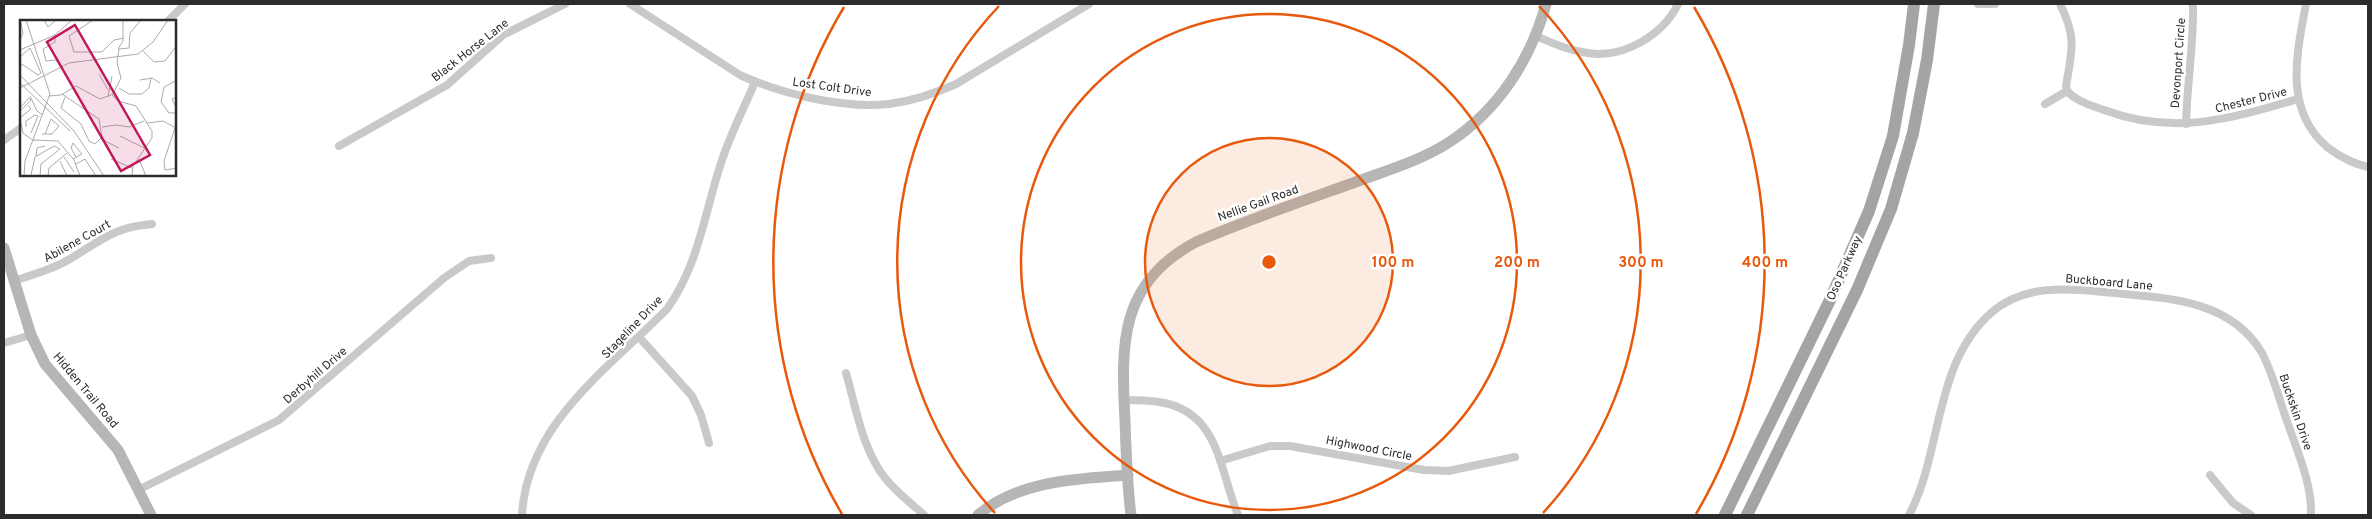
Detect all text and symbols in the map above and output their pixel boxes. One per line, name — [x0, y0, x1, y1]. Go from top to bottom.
street label: Black Horse Lane — [429, 16, 512, 86]
street label: Devonport Circle — [2168, 17, 2190, 109]
inset map — [20, 20, 176, 176]
street label: Lost Colt Drive — [791, 75, 872, 101]
street label: Chester Drive — [2214, 84, 2289, 118]
street label: Nellie Gail Road — [1216, 182, 1301, 226]
street label: Abilene Court — [41, 217, 114, 267]
street label: Oso Parkway — [1824, 234, 1866, 303]
centre of rings — [1260, 253, 1278, 271]
text: 100 m — [1372, 254, 1414, 273]
text: 200 m — [1494, 254, 1540, 273]
text: 300 m — [1618, 254, 1664, 273]
text: 400 m — [1742, 254, 1788, 273]
street label: Buckboard Lane — [2065, 271, 2153, 295]
street label: Stageline Drive — [598, 293, 667, 363]
street label: Derbyhill Drive — [280, 344, 351, 408]
street label: Hidden Trail Road — [49, 349, 122, 432]
street label: Buckskin Drive — [2275, 372, 2316, 453]
street label: Highwood Circle — [1324, 433, 1413, 465]

